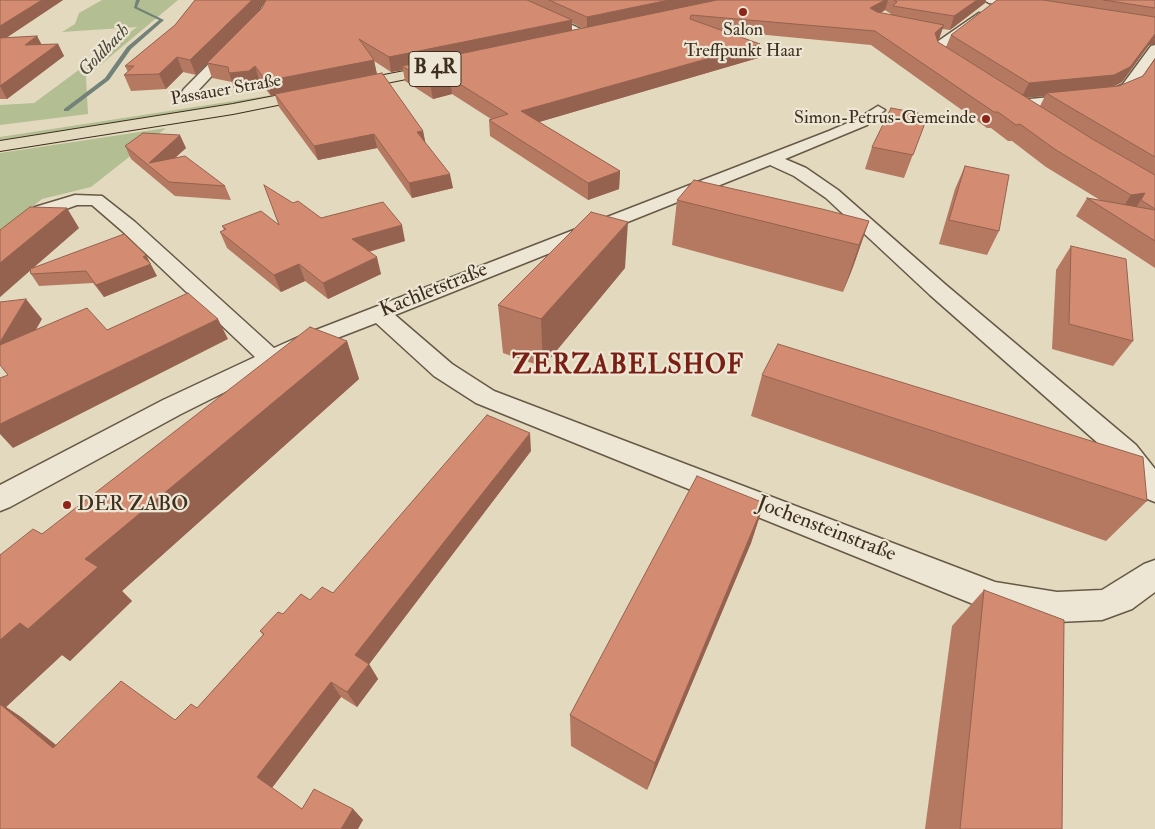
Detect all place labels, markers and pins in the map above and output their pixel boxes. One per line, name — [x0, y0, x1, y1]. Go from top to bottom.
marker: Salon Treffpunkt Haar — [737, 6, 749, 18]
place label: Salon Treffpunkt Haar — [684, 20, 802, 62]
place label: Simon-Petrus-Gemeinde — [794, 108, 976, 130]
marker: Simon-Petrus-Gemeinde — [980, 113, 992, 125]
place label: DER ZABO — [77, 492, 188, 518]
marker: DER ZABO — [61, 499, 73, 511]

